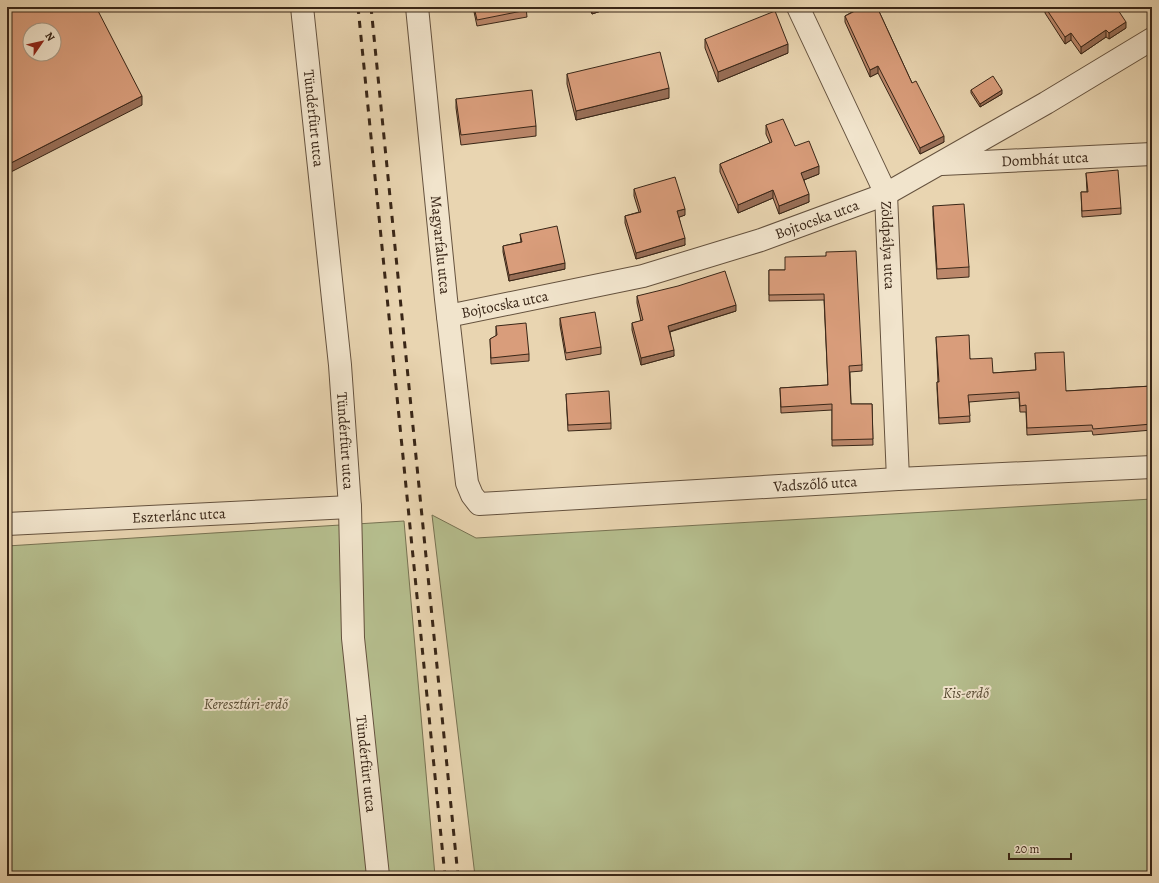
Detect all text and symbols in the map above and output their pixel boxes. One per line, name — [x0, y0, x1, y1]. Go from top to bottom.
north arrow — [22, 22, 62, 62]
text: N — [41, 29, 58, 44]
street label: Tündérfürt utca — [299, 69, 329, 168]
street label: Dombhát utca — [1001, 147, 1089, 171]
street label: Magyarfalu utca — [426, 194, 455, 295]
street label: Bojtocska utca — [772, 195, 862, 244]
street label: Zöldpálya utca — [876, 201, 900, 290]
street label: Bojtocska utca — [460, 286, 550, 323]
street label: Tündérfürt utca — [332, 391, 359, 490]
street label: Vadszőlő utca — [772, 471, 858, 496]
street label: Eszterlánc utca — [131, 503, 226, 528]
park label: Kis-erdő — [943, 683, 990, 703]
park label: Keresztúri-erdő — [204, 694, 289, 714]
street label: Tündérfürt utca — [351, 714, 381, 814]
scale bar — [1009, 835, 1071, 861]
text: 20 m — [1015, 841, 1039, 857]

